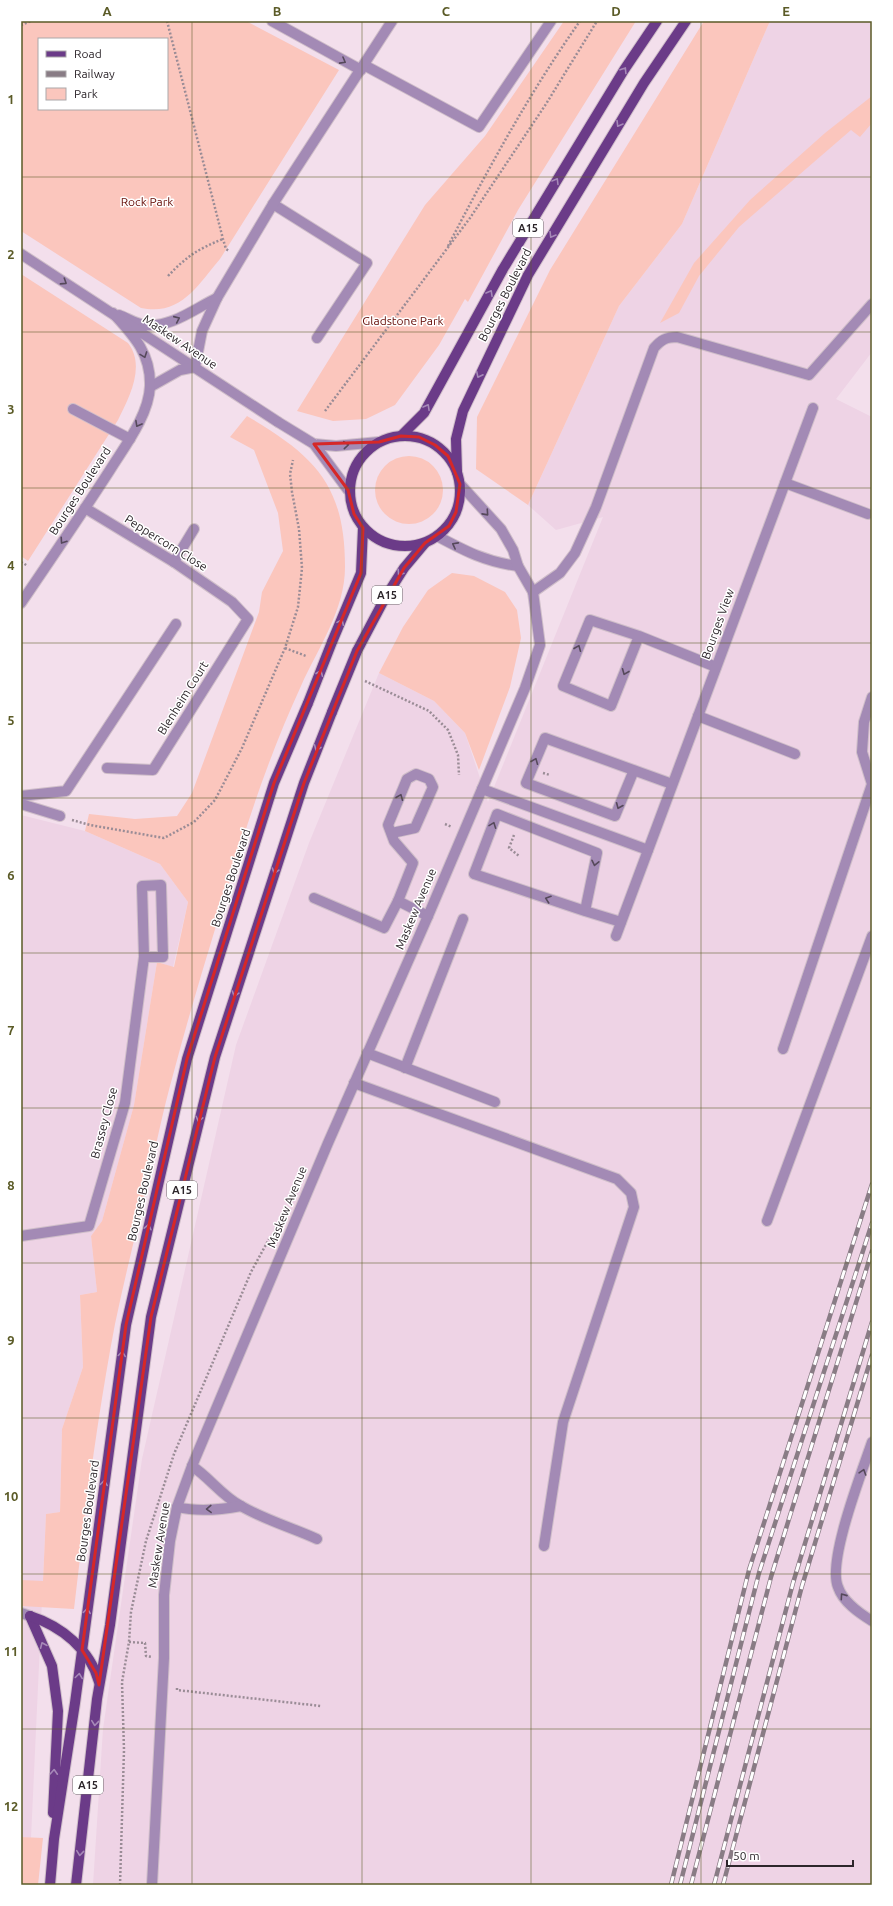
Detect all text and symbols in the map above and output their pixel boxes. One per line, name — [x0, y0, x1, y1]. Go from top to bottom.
text: A — [102, 4, 112, 18]
text: B — [273, 4, 282, 18]
text: C — [442, 4, 451, 18]
text: D — [611, 4, 621, 18]
text: E — [782, 4, 790, 18]
legend — [38, 38, 168, 110]
text: Road — [74, 47, 102, 60]
one-way arrow — [339, 56, 346, 63]
text: Railway — [74, 67, 115, 80]
one-way arrow — [619, 67, 627, 74]
text: Park — [74, 87, 98, 100]
text: 1 — [7, 92, 15, 106]
one-way arrow — [617, 120, 624, 127]
one-way arrow — [552, 178, 559, 185]
park label: Rock Park — [121, 195, 173, 208]
road number: A15 — [513, 219, 543, 237]
one-way arrow — [549, 231, 557, 238]
street label: Bourges Boulevard — [476, 246, 534, 343]
text: 2 — [7, 247, 15, 261]
one-way arrow — [60, 277, 67, 285]
one-way arrow — [485, 290, 493, 297]
street label: Maskew Avenue — [141, 312, 220, 371]
park label: Gladstone Park — [362, 314, 444, 327]
one-way arrow — [173, 315, 180, 323]
one-way arrow — [140, 351, 148, 358]
one-way arrow — [476, 371, 484, 378]
text: 3 — [7, 402, 15, 416]
one-way arrow — [423, 404, 430, 411]
one-way arrow — [136, 419, 143, 427]
one-way arrow — [343, 440, 349, 449]
street label: Bourges Boulevard — [46, 444, 113, 537]
one-way arrow — [482, 508, 489, 516]
street label: Peppercorn Close — [123, 512, 210, 573]
one-way arrow — [61, 536, 68, 543]
one-way arrow — [451, 543, 459, 550]
text: 4 — [7, 558, 15, 572]
one-way arrow — [398, 569, 405, 576]
road number: A15 — [372, 586, 402, 604]
street label: Bourges View — [699, 586, 737, 661]
one-way arrow — [337, 618, 345, 625]
one-way arrow — [574, 644, 582, 651]
street label: Blenheim Court — [155, 658, 211, 737]
one-way arrow — [621, 668, 629, 675]
one-way arrow — [315, 669, 323, 677]
text: 5 — [7, 713, 15, 727]
one-way arrow — [314, 745, 322, 752]
one-way arrow — [531, 758, 539, 765]
one-way arrow — [395, 794, 403, 802]
one-way arrow — [616, 801, 624, 809]
one-way arrow — [488, 822, 496, 829]
street label: Bourges Boulevard — [209, 827, 253, 929]
one-way arrow — [592, 860, 600, 867]
street label: Maskew Avenue — [393, 866, 438, 951]
one-way arrow — [271, 867, 280, 874]
text: 6 — [7, 868, 15, 882]
one-way arrow — [544, 895, 551, 903]
one-way arrow — [231, 991, 240, 998]
text: 7 — [7, 1023, 15, 1037]
street label: Brassey Close — [88, 1086, 119, 1160]
one-way arrow — [196, 1116, 204, 1123]
street label: Bourges Boulevard — [125, 1140, 160, 1242]
street label: Maskew Avenue — [264, 1164, 309, 1249]
text: 8 — [7, 1178, 15, 1192]
road number: A15 — [167, 1181, 197, 1199]
one-way arrow — [144, 1223, 152, 1230]
text: 9 — [7, 1333, 15, 1347]
one-way arrow — [117, 1351, 126, 1357]
street label: Bourges Boulevard — [74, 1459, 101, 1563]
one-way arrow — [858, 1468, 866, 1475]
one-way arrow — [99, 1480, 108, 1486]
text: 10 — [4, 1489, 18, 1503]
street label: Maskew Avenue — [145, 1501, 172, 1589]
one-way arrow — [206, 1505, 212, 1513]
one-way arrow — [841, 1593, 848, 1600]
one-way arrow — [82, 1608, 91, 1615]
one-way arrow — [39, 1641, 47, 1648]
text: 11 — [4, 1644, 18, 1658]
one-way arrow — [74, 1673, 83, 1679]
one-way arrow — [90, 1720, 99, 1726]
one-way arrow — [50, 1769, 59, 1775]
road number: A15 — [73, 1776, 103, 1794]
text: 12 — [4, 1799, 18, 1813]
scale bar — [727, 1842, 853, 1868]
text: 50 m — [733, 1849, 760, 1862]
one-way arrow — [76, 1850, 85, 1856]

